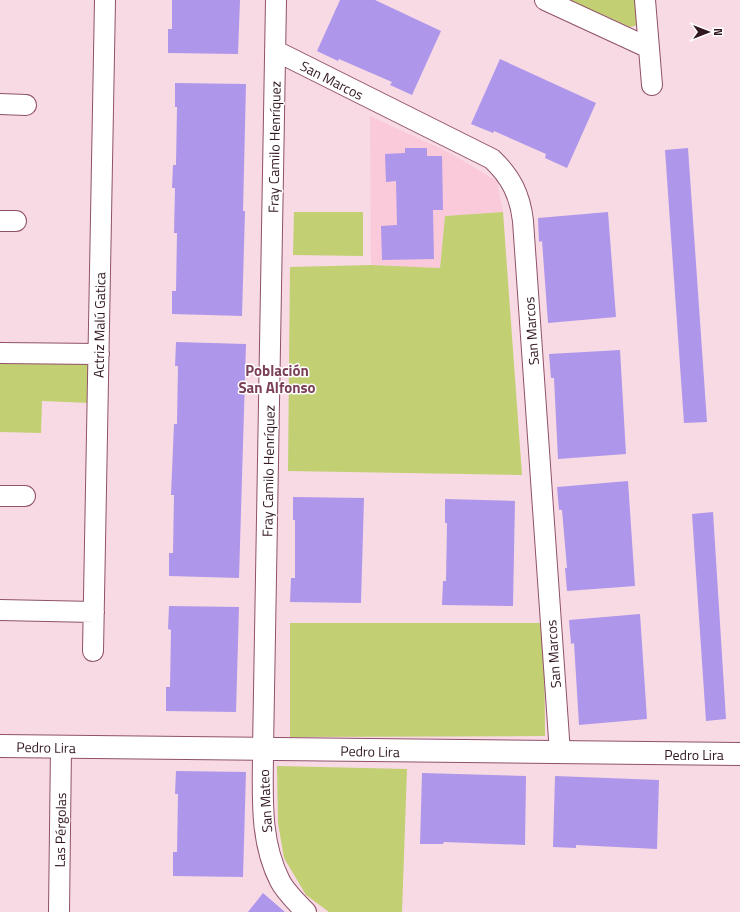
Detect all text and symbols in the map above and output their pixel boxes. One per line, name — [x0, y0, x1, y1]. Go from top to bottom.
north arrow — [688, 12, 728, 52]
text: N — [710, 28, 726, 36]
street label: San Marcos — [297, 55, 367, 105]
street label: Fray Camilo Henríquez — [262, 81, 286, 213]
street label: Actriz Malú Gatica — [88, 272, 110, 378]
street label: San Marcos — [518, 296, 544, 366]
district label: Población San Alfonso — [238, 359, 316, 399]
street label: Fray Camilo Henríquez — [256, 405, 280, 537]
street label: San Marcos — [540, 619, 566, 689]
street label: Pedro Lira — [16, 736, 76, 758]
street label: Pedro Lira — [340, 740, 400, 762]
street label: Pedro Lira — [664, 744, 724, 765]
street label: San Mateo — [253, 769, 277, 833]
street label: Las Pérgolas — [49, 792, 71, 868]

